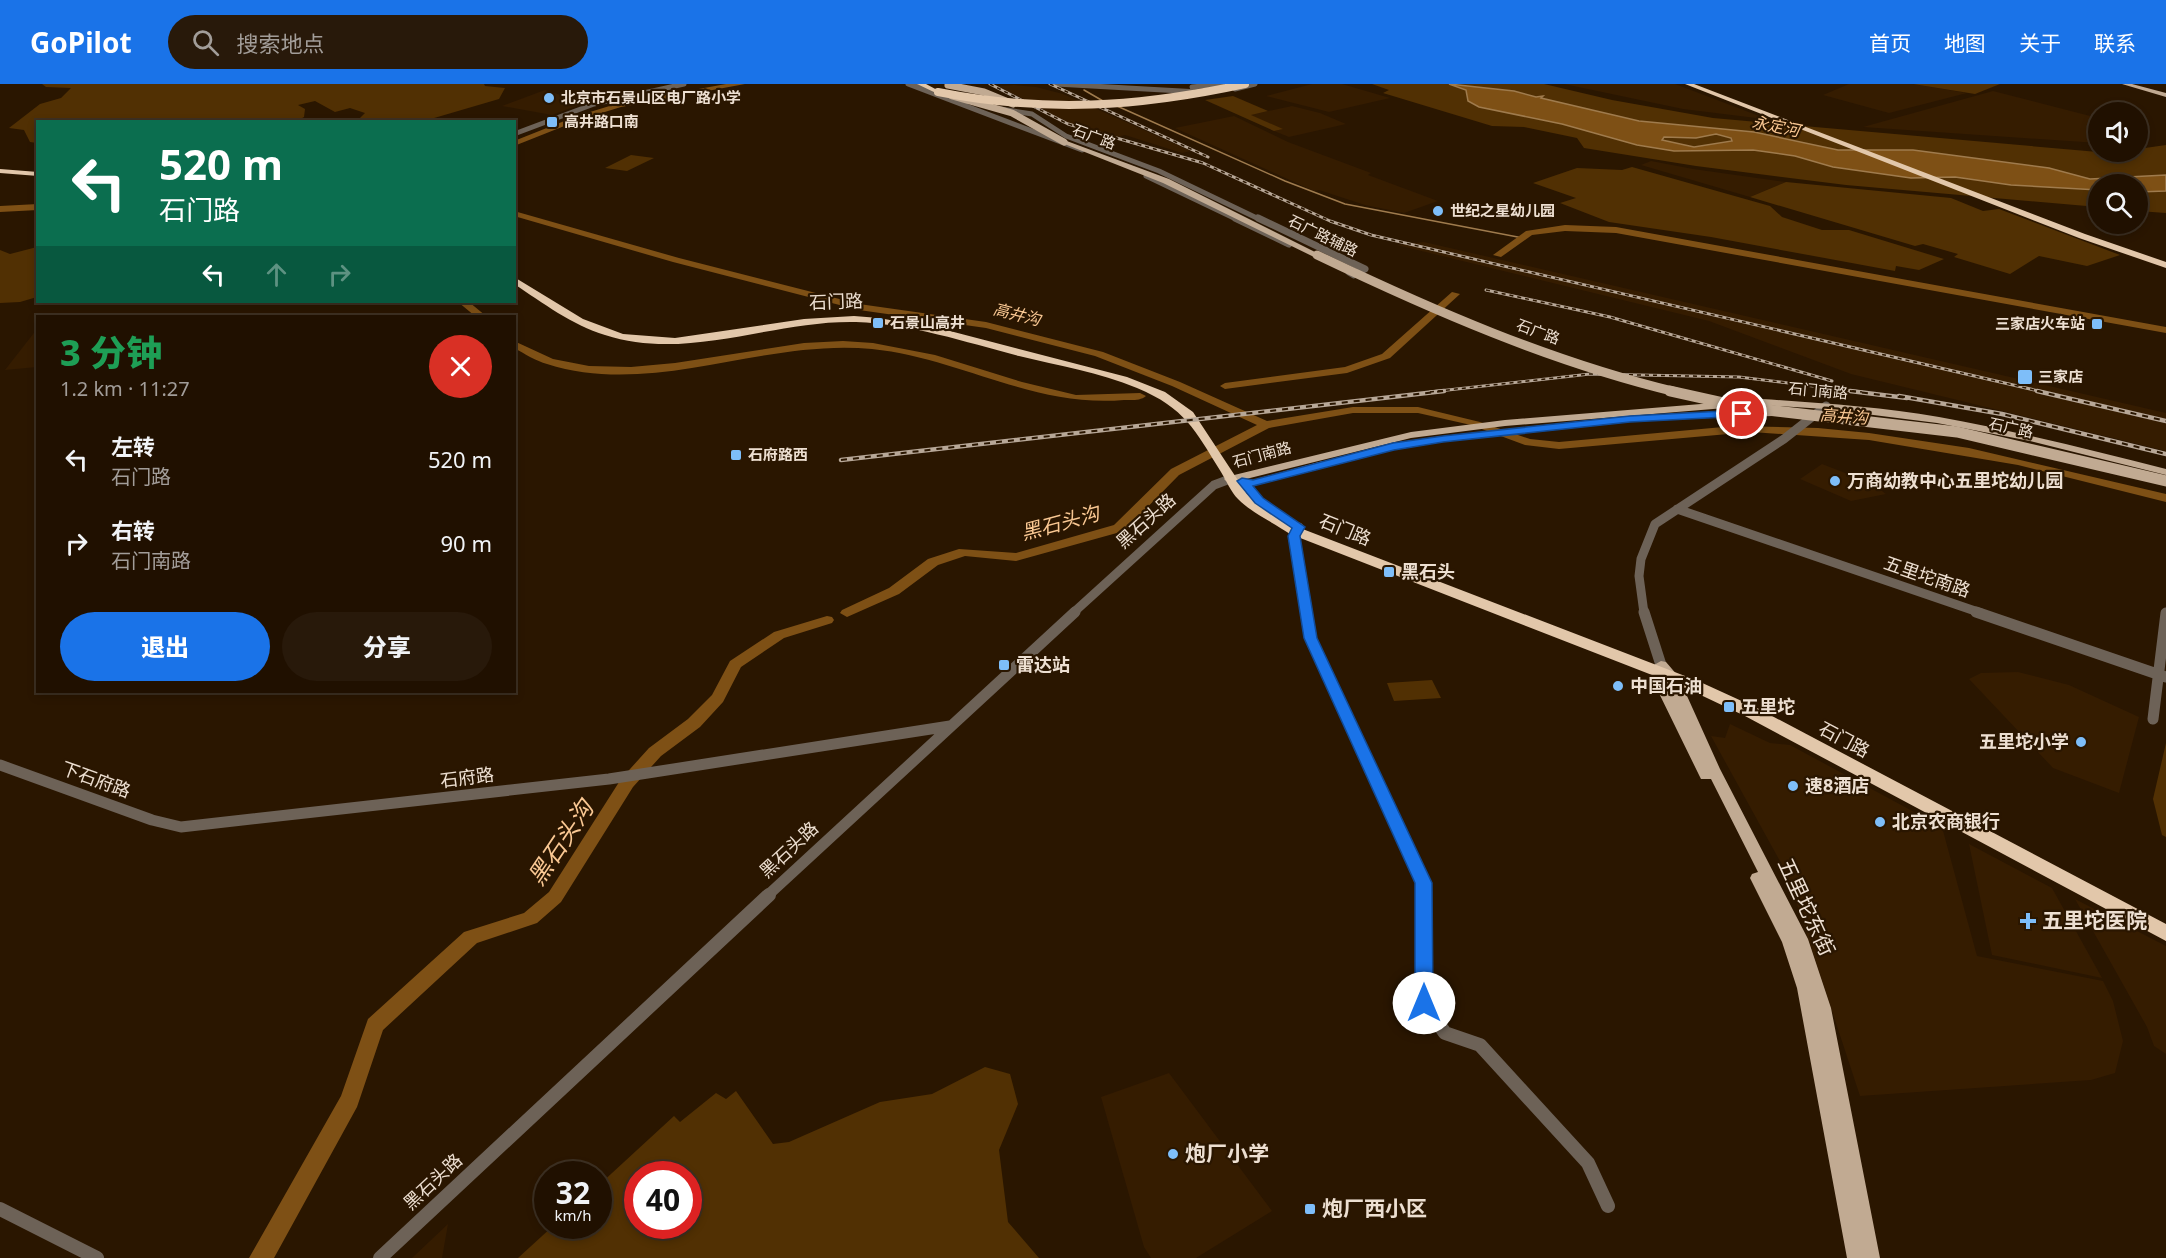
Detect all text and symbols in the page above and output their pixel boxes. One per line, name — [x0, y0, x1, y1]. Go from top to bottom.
search box — [168, 15, 588, 69]
text: GoPilot — [30, 23, 132, 61]
icon: search — [189, 26, 222, 59]
text: 搜索地点 — [237, 28, 325, 58]
text: 首页 — [1869, 29, 1911, 57]
text: 地图 — [1944, 29, 1986, 57]
text: 关于 — [2019, 29, 2061, 57]
text: 联系 — [2094, 29, 2136, 57]
place label: 北京市石景山区电厂路小学 — [561, 87, 741, 107]
marker: 北京市石景山区电厂路小学 — [542, 91, 556, 105]
map controls — [2088, 102, 2148, 234]
button: sound — [2088, 102, 2148, 162]
place label: 高井路口南 — [564, 111, 639, 131]
water label: 永定河 — [1750, 111, 1805, 142]
marker: 高井路口南 — [545, 115, 559, 129]
street label: 石广路 — [1070, 119, 1119, 153]
text: 520 m — [159, 135, 283, 192]
icon: left — [60, 144, 138, 222]
button: search — [2088, 174, 2148, 234]
text: 石门路 — [159, 191, 240, 228]
place label: 世纪之星幼儿园 — [1450, 200, 1555, 220]
marker: 世纪之星幼儿园 — [1431, 204, 1445, 218]
street label: 石广路辅路 — [1285, 210, 1362, 261]
icon: left — [197, 258, 230, 291]
icon: ahead — [260, 258, 293, 291]
icon: right — [323, 258, 356, 291]
street label: 石门路 — [809, 288, 863, 314]
water label: 高井沟 — [991, 298, 1045, 331]
place label: 石景山高井 — [890, 312, 965, 332]
place label: 三家店火车站 — [1995, 313, 2085, 333]
street label: 石广路 — [1514, 314, 1563, 348]
marker: 石景山高井 — [871, 316, 885, 330]
marker: 三家店火车站 — [2090, 317, 2104, 331]
text: 3 分钟 — [60, 328, 162, 377]
button: close — [429, 335, 492, 398]
place label: 三家店 — [2038, 366, 2083, 386]
marker: 三家店 — [2016, 368, 2034, 386]
text: 1.2 km · 11:27 — [60, 375, 190, 402]
street label: 石门南路 — [1787, 377, 1849, 403]
pin — [1716, 388, 1767, 439]
icon: arrive — [1725, 397, 1758, 430]
water label: 高井沟 — [1819, 403, 1871, 429]
street label: 石广路 — [1987, 413, 2035, 441]
text: 左转 — [111, 431, 155, 461]
street label: 石门南路 — [1230, 437, 1293, 471]
icon: left — [60, 443, 93, 476]
text: 520 m — [428, 444, 492, 474]
place label: 石府路西 — [748, 444, 808, 464]
marker: 石府路西 — [729, 448, 743, 462]
text: 石门路 — [111, 463, 171, 490]
place label: 万商幼教中心五里坨幼儿园 — [1847, 468, 2063, 492]
marker: 万商幼教中心五里坨幼儿园 — [1828, 474, 1842, 488]
street label: 黑石头路 — [1111, 487, 1180, 553]
water label: 黑石头沟 — [1018, 499, 1104, 546]
street label: 石门路 — [1316, 508, 1375, 550]
text: 右转 — [111, 515, 155, 545]
icon: right — [60, 527, 93, 560]
text: 90 m — [441, 528, 492, 558]
text: 石门南路 — [111, 547, 191, 574]
street label: 五里坨南路 — [1881, 550, 1974, 602]
place label: 黑石头 — [1401, 559, 1455, 583]
marker: 黑石头 — [1382, 565, 1396, 579]
button: 退出 — [60, 612, 270, 681]
button: 分享 — [282, 612, 492, 681]
place label: 雷达站 — [1016, 652, 1070, 676]
marker: 雷达站 — [997, 658, 1011, 672]
place label: 中国石油 — [1630, 673, 1702, 697]
marker: 中国石油 — [1611, 679, 1625, 693]
place label: 五里坨 — [1741, 694, 1795, 718]
marker: 五里坨 — [1722, 700, 1736, 714]
street label: 石门路 — [1815, 716, 1874, 762]
place label: 五里坨小学 — [1979, 729, 2069, 753]
marker: 五里坨小学 — [2074, 735, 2088, 749]
street label: 下石府路 — [58, 755, 134, 803]
street label: 石府路 — [439, 762, 495, 792]
place label: 速8酒店 — [1805, 773, 1869, 797]
marker: 速8酒店 — [1786, 779, 1800, 793]
water label: 黑石头沟 — [519, 791, 602, 891]
place label: 北京农商银行 — [1892, 809, 2000, 833]
marker: 北京农商银行 — [1873, 815, 1887, 829]
street label: 黑石头路 — [754, 816, 823, 883]
street label: 五里坨东街 — [1772, 853, 1842, 960]
place label: 五里坨医院 — [2042, 906, 2147, 934]
marker: 五里坨医院 — [2019, 912, 2037, 930]
position arrow — [1392, 971, 1456, 1035]
place label: 炮厂小学 — [1185, 1139, 1269, 1167]
marker: 炮厂小学 — [1166, 1147, 1180, 1161]
street label: 黑石头路 — [398, 1148, 467, 1215]
speed limit sign: 40 — [624, 1161, 702, 1239]
text: 32 — [556, 1172, 590, 1213]
place label: 炮厂西小区 — [1322, 1194, 1427, 1222]
marker: 炮厂西小区 — [1303, 1202, 1317, 1216]
text: km/h — [555, 1205, 591, 1225]

